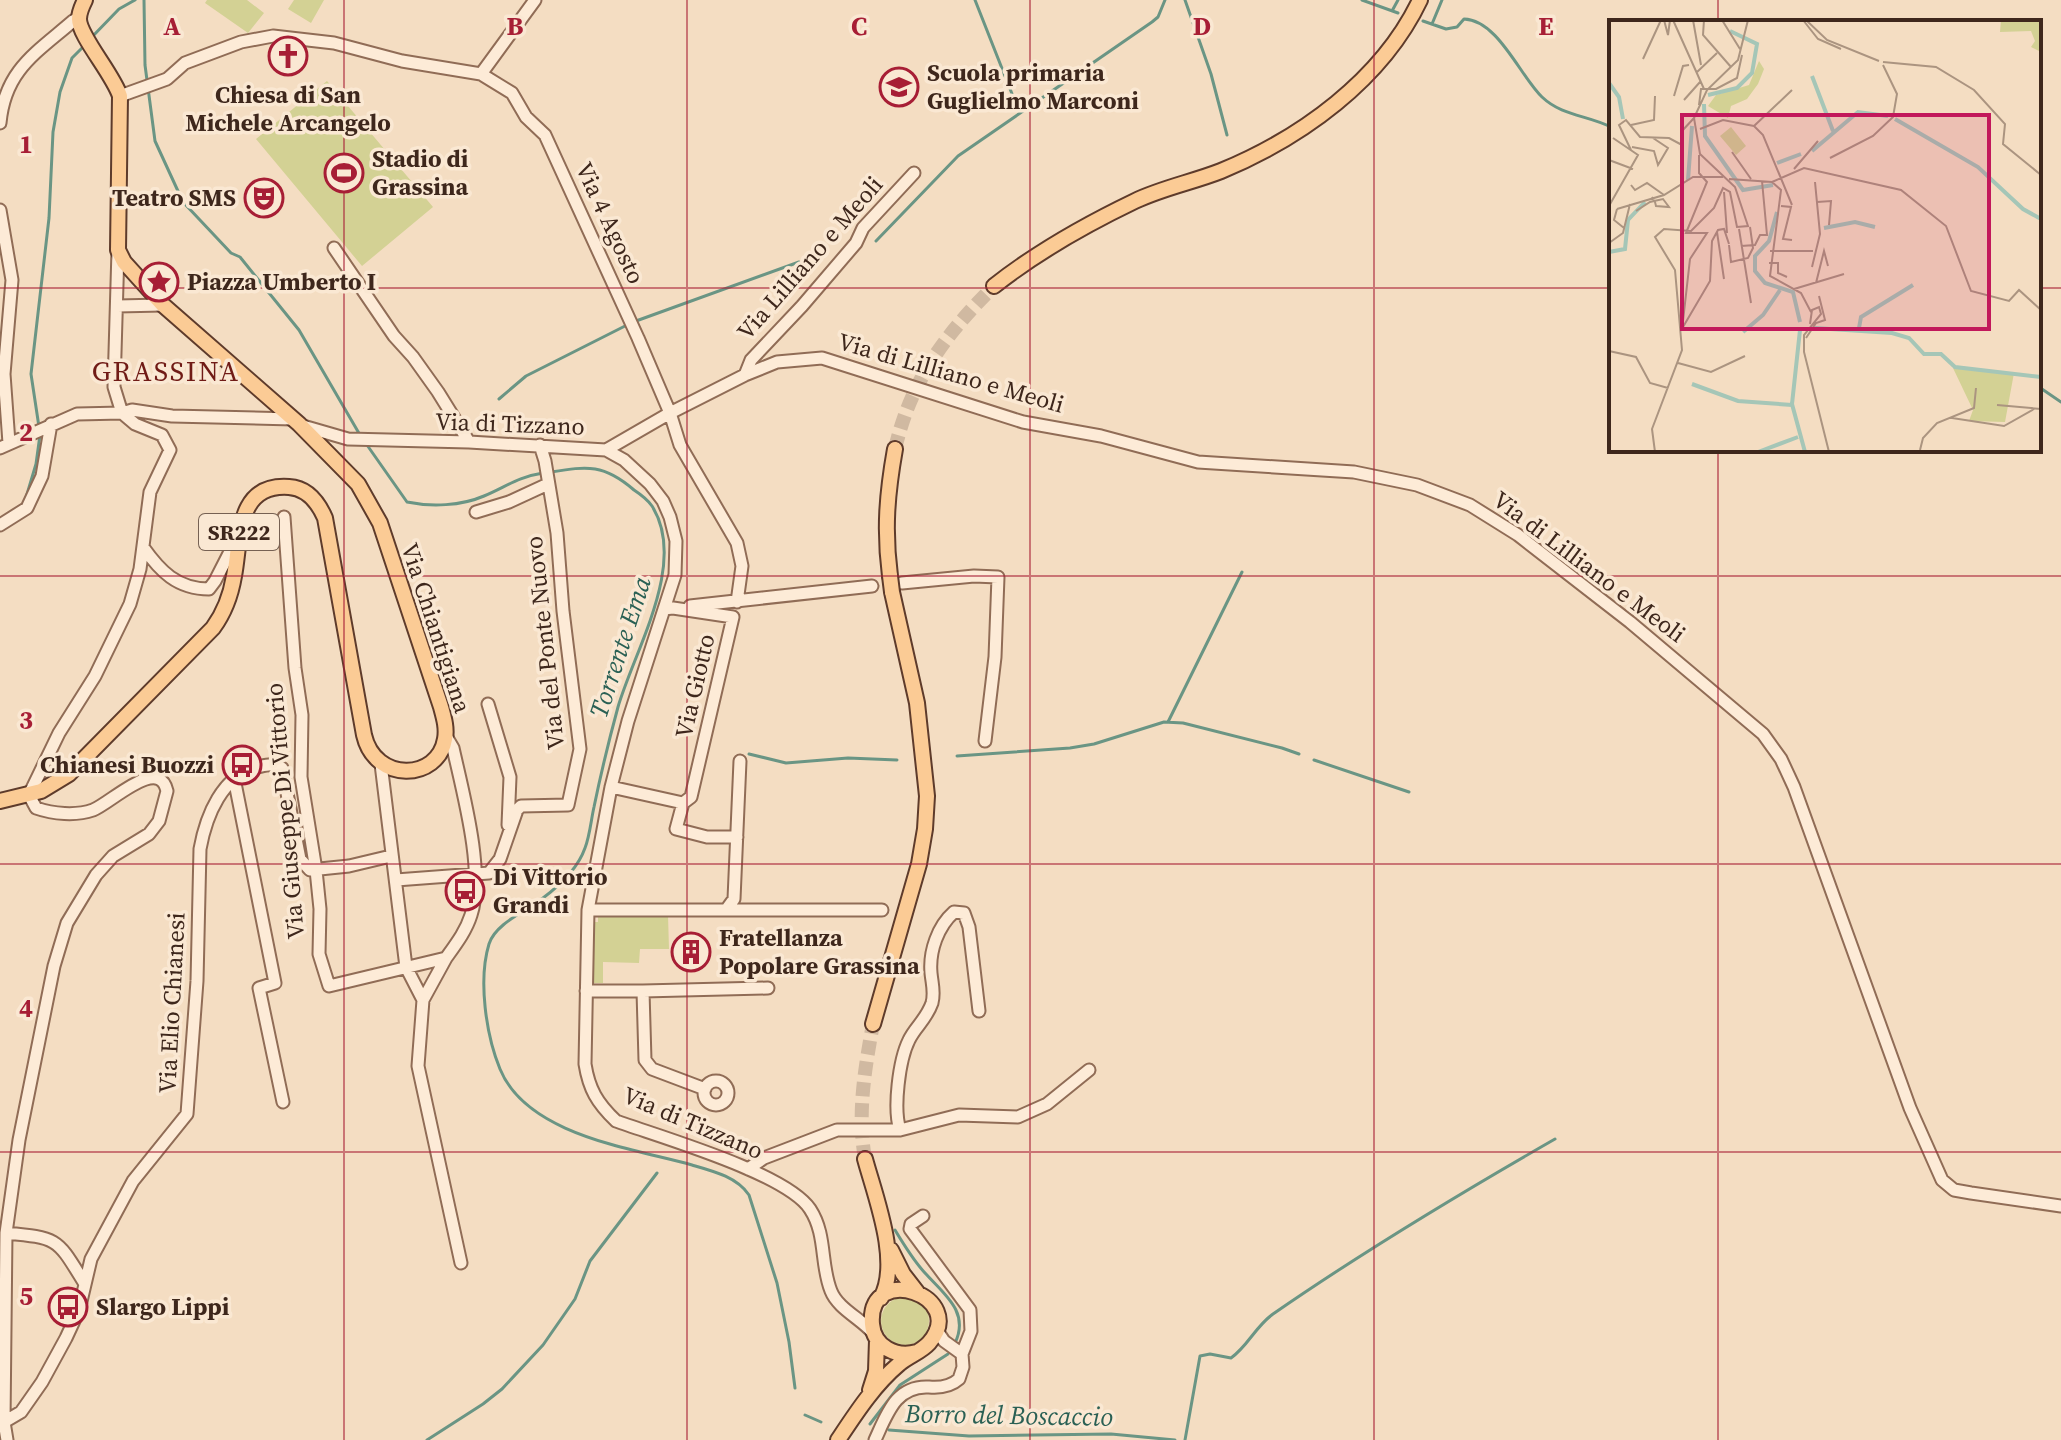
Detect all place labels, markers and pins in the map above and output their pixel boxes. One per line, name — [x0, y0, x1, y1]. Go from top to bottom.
church icon: Chiesa di San Michele Arcangelo — [267, 35, 309, 77]
place label: Scuola primaria Guglielmo Marconi — [927, 56, 1139, 117]
school or university icon: Scuola primaria Guglielmo Marconi — [878, 66, 920, 108]
place label: Chiesa di San Michele Arcangelo — [185, 78, 391, 139]
place label: Stadio di Grassina — [372, 142, 469, 203]
sports icon: Stadio di Grassina — [323, 152, 365, 194]
theatre icon: Teatro SMS — [243, 177, 285, 219]
place label: Teatro SMS — [112, 181, 236, 214]
place icon: Piazza Umberto I — [138, 261, 180, 303]
place label: Piazza Umberto I — [187, 265, 376, 298]
bus stop icon: Chianesi Buozzi — [221, 744, 263, 786]
place label: Chianesi Buozzi — [40, 748, 214, 781]
place label: Di Vittorio Grandi — [493, 860, 608, 921]
bus stop icon: Di Vittorio Grandi — [444, 870, 486, 912]
place label: Fratellanza Popolare Grassina — [719, 921, 920, 982]
building icon: Fratellanza Popolare Grassina — [670, 931, 712, 973]
bus stop icon: Slargo Lippi — [47, 1286, 89, 1328]
place label: Slargo Lippi — [96, 1290, 230, 1323]

